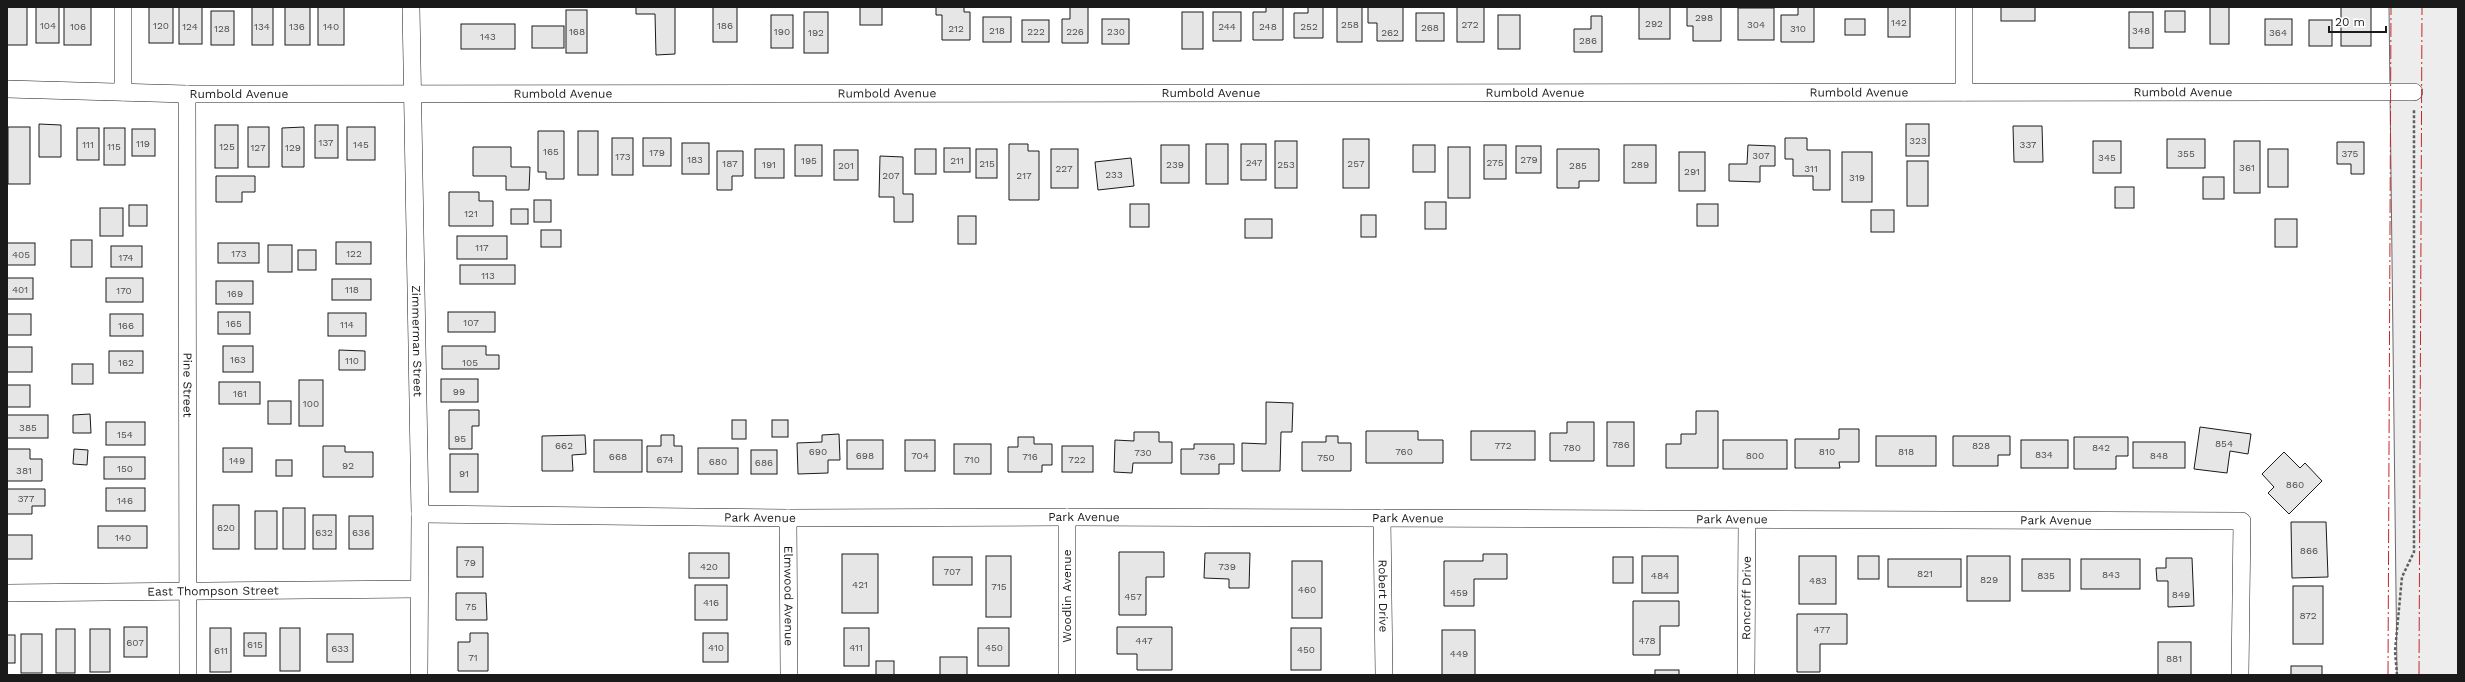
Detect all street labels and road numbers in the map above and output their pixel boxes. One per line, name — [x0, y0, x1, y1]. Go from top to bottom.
street label: Rumbold Avenue — [1810, 85, 1908, 100]
street label: Rumbold Avenue — [2134, 85, 2232, 99]
street label: Rumbold Avenue — [838, 86, 936, 100]
street label: Rumbold Avenue — [1162, 86, 1260, 100]
street label: Rumbold Avenue — [1486, 86, 1584, 100]
street label: Rumbold Avenue — [190, 87, 288, 101]
street label: Rumbold Avenue — [514, 87, 612, 101]
street label: Zimmerman Street — [409, 285, 425, 397]
street label: Pine Street — [180, 352, 195, 418]
street label: Park Avenue — [724, 510, 796, 525]
street label: Park Avenue — [1048, 510, 1120, 524]
street label: Park Avenue — [1372, 511, 1444, 525]
street label: Park Avenue — [1696, 512, 1768, 526]
street label: Park Avenue — [2020, 513, 2092, 527]
street label: Elmwood Avenue — [781, 546, 796, 646]
street label: Woodlin Avenue — [1060, 549, 1074, 643]
street label: Roncroff Drive — [1739, 556, 1754, 640]
street label: Robert Drive — [1376, 559, 1390, 633]
street label: East Thompson Street — [147, 583, 279, 599]

